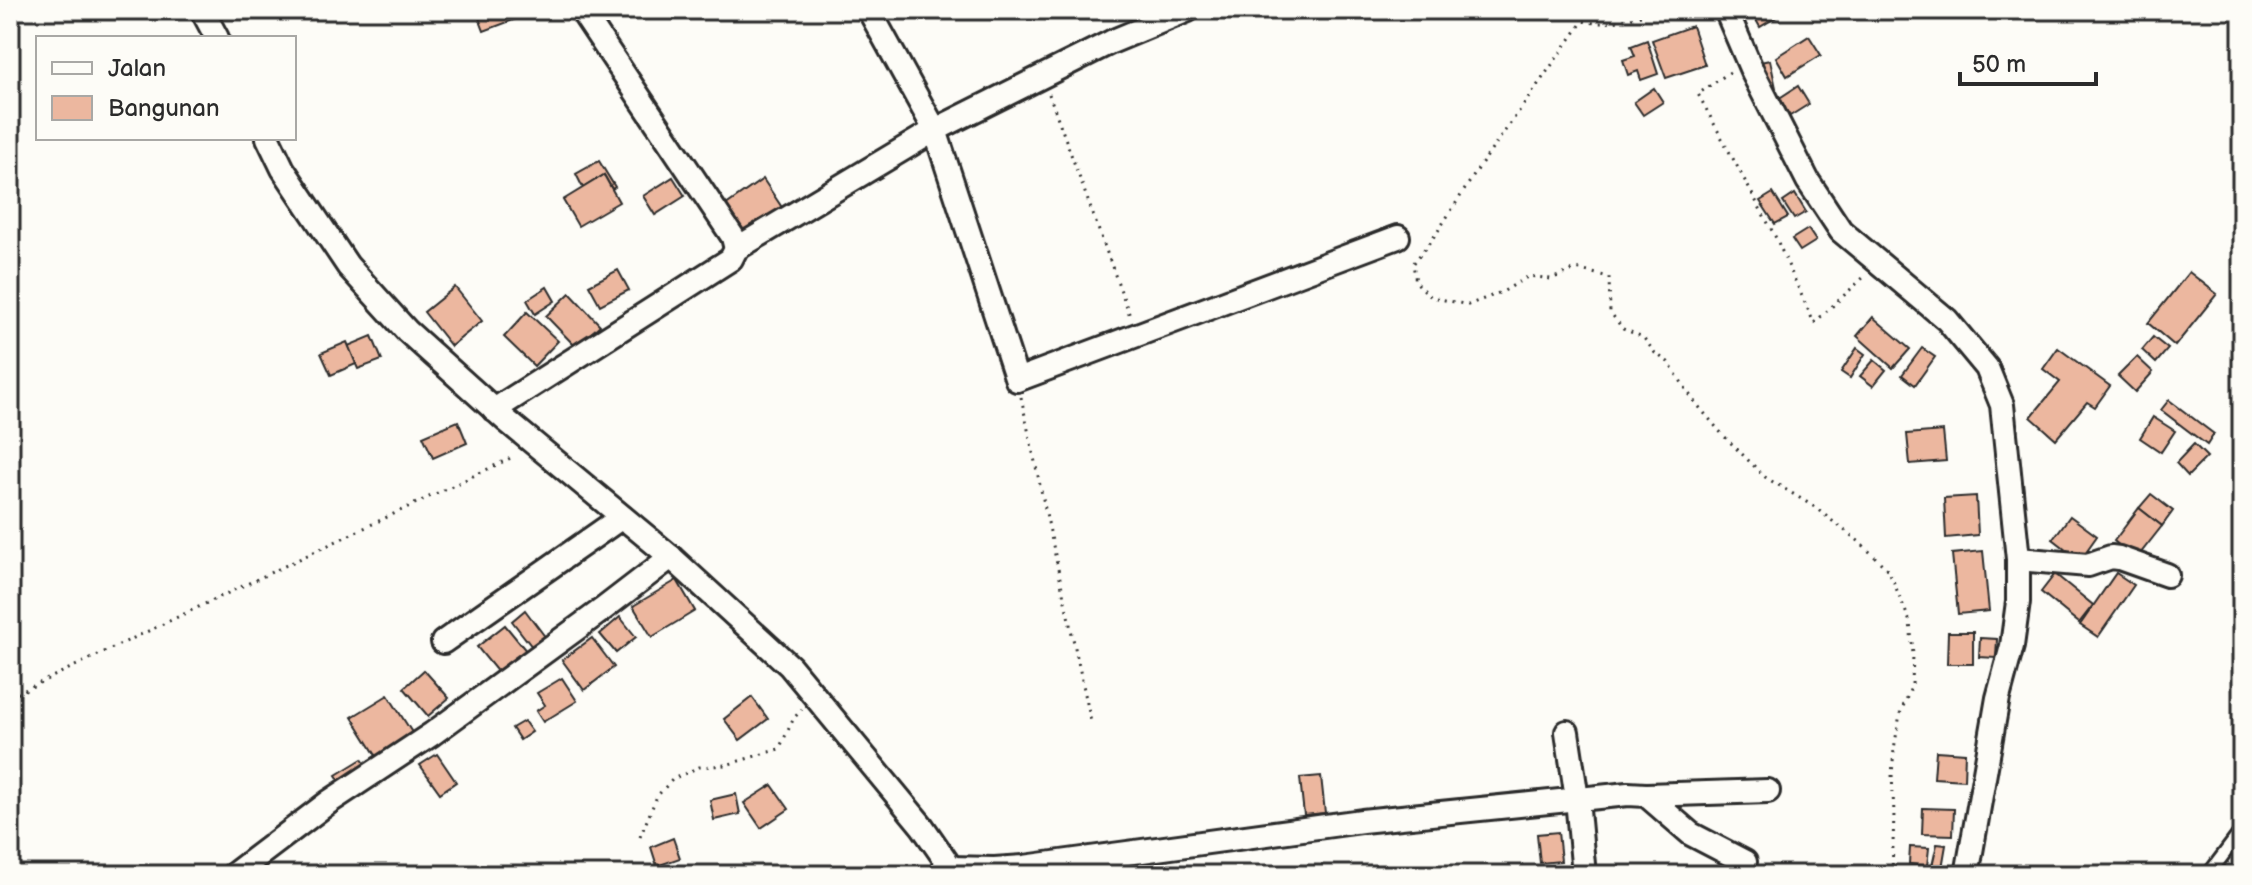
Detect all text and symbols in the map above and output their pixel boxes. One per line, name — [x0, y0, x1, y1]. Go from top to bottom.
legend — [36, 36, 296, 140]
scale bar — [1960, 36, 2096, 86]
text: 50 m — [1972, 50, 2026, 79]
text: Jalan — [108, 54, 166, 83]
text: Bangunan — [108, 94, 219, 123]

